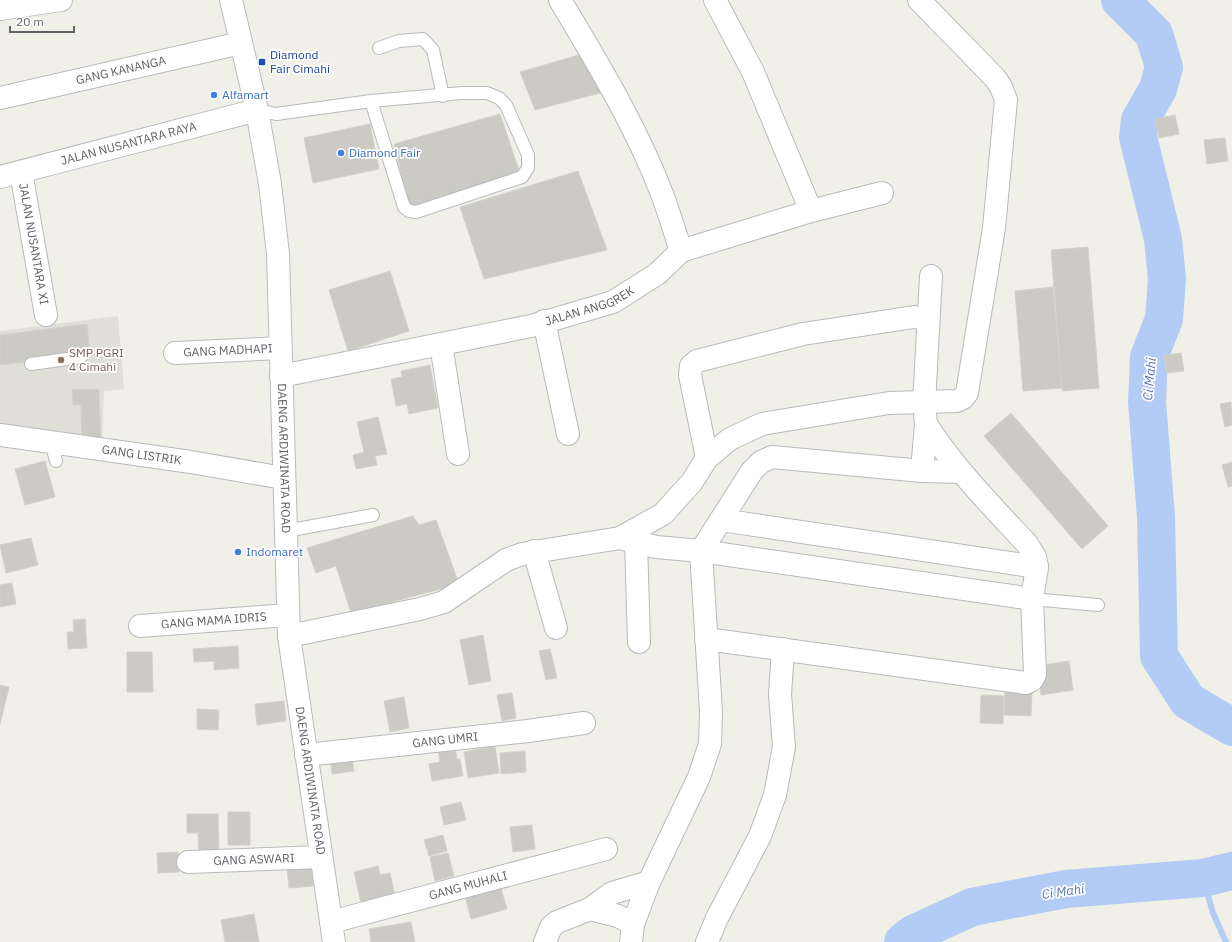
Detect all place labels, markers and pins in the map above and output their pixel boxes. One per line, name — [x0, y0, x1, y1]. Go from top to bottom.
place label: Diamond Fair Cimahi — [270, 47, 330, 76]
marker: Diamond Fair Cimahi — [257, 57, 267, 67]
place label: Alfamart — [222, 87, 269, 102]
marker: Alfamart — [209, 90, 219, 100]
place label: Diamond Fair — [349, 145, 421, 160]
marker: Diamond Fair — [336, 148, 346, 158]
place label: SMP PGRI 4 Cimahi — [69, 345, 124, 374]
marker: SMP PGRI 4 Cimahi — [56, 355, 66, 365]
place label: Indomaret — [246, 544, 303, 559]
marker: Indomaret — [233, 547, 243, 557]

